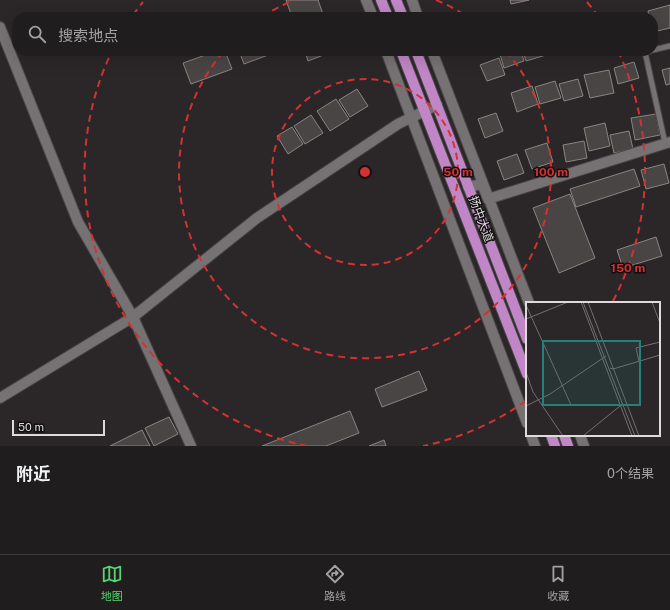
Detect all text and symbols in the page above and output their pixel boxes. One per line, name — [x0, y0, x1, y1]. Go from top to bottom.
search box — [12, 12, 658, 56]
icon: search — [26, 23, 48, 45]
text: 搜索地点 — [58, 27, 118, 44]
centre of rings — [358, 165, 372, 179]
text: 50 m — [443, 165, 473, 179]
text: 100 m — [534, 165, 568, 179]
street label: 扬中大道 — [466, 194, 496, 244]
text: 150 m — [611, 261, 645, 275]
inset map — [526, 302, 660, 436]
scale bar — [12, 418, 105, 437]
text: 50 m — [18, 421, 44, 433]
text: 附近 — [16, 464, 50, 484]
text: 0个结果 — [607, 466, 654, 481]
tab: 地图 — [101, 563, 123, 603]
tab: 路线 — [324, 563, 346, 603]
tab: 收藏 — [547, 563, 569, 603]

